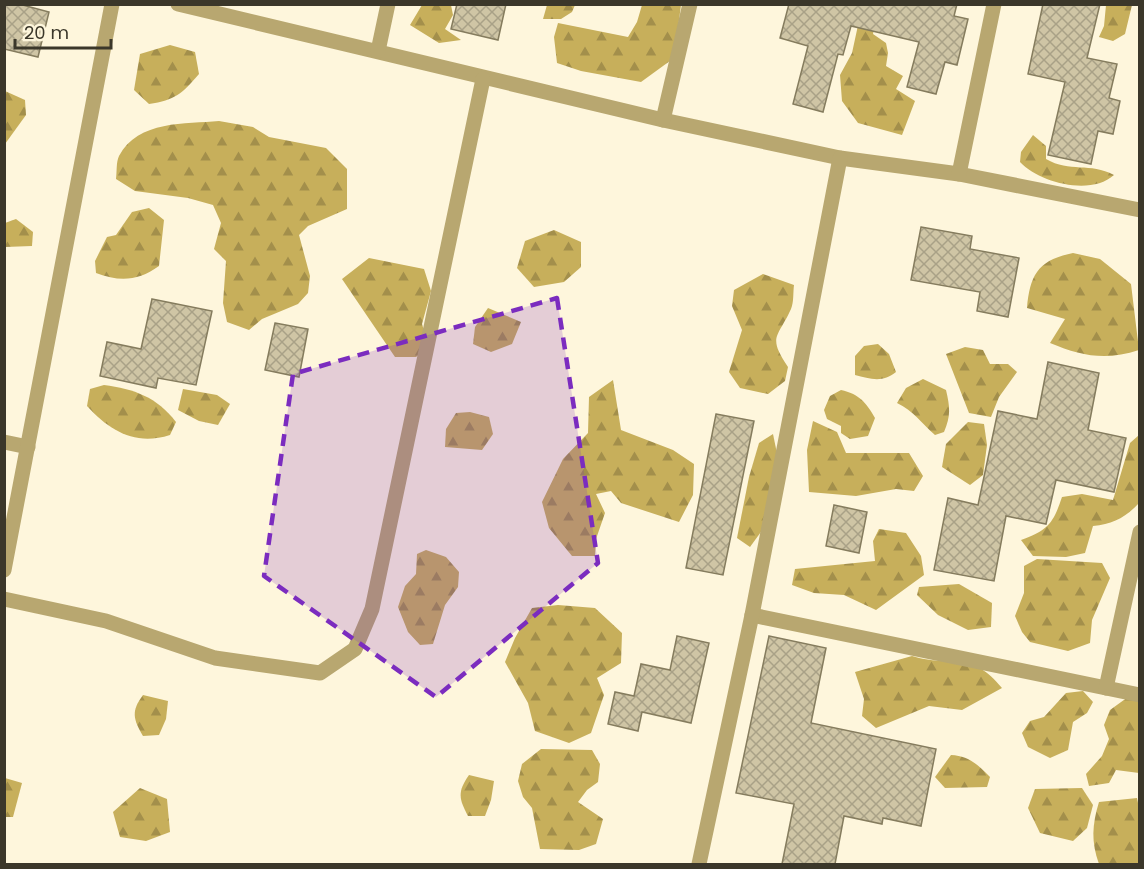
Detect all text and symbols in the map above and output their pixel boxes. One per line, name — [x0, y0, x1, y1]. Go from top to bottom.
scale bar — [15, 12, 111, 50]
text: 20 m — [24, 20, 69, 45]

